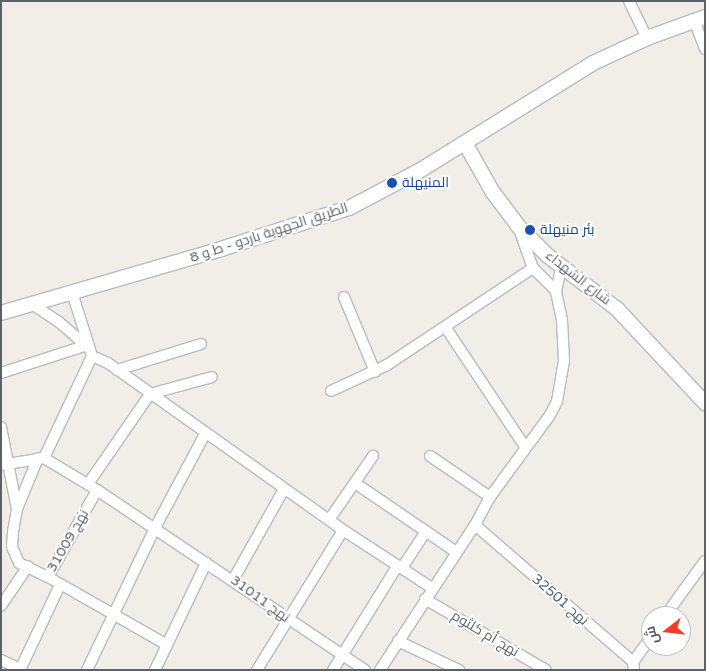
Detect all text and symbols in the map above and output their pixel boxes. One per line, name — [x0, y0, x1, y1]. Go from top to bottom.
place label: المنيهلة — [402, 175, 449, 191]
marker: المنيهلة — [386, 177, 398, 189]
street label: الطريق الجهوية باردو - ط و 8 — [188, 199, 350, 267]
place label: بئر منيهلة — [540, 222, 595, 238]
marker: بئر منيهلة — [524, 224, 536, 236]
street label: شارع الشهداء — [542, 247, 614, 309]
street label: نهج 31009 — [43, 507, 93, 575]
street label: نهج 32501 — [528, 571, 592, 629]
street label: نهج 31011 — [227, 572, 293, 626]
north arrow — [641, 606, 691, 656]
street label: نهج أم كلثوم — [448, 607, 522, 661]
text: ش — [641, 624, 663, 646]

